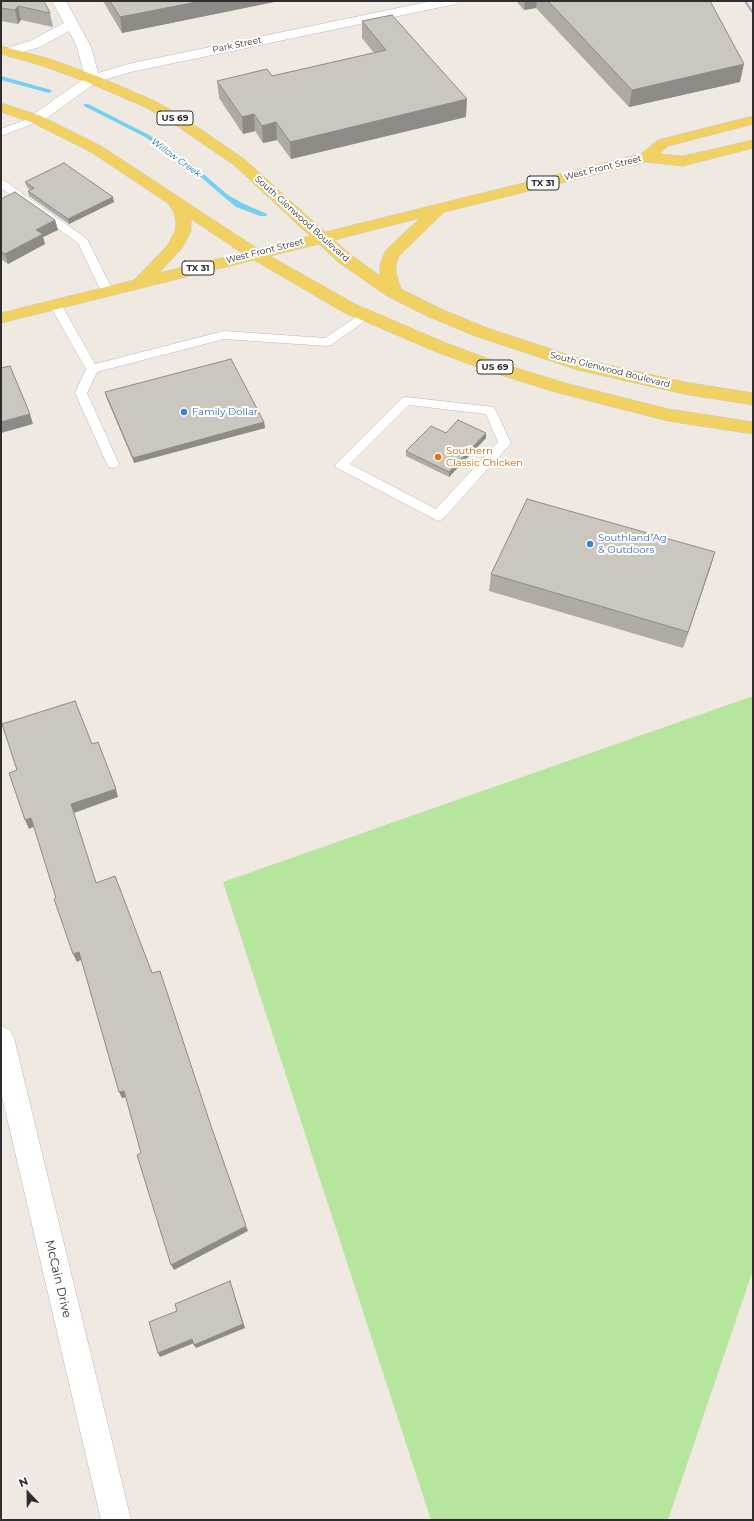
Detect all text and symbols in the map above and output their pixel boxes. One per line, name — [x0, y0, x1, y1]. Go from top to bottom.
street label: Park Street — [211, 35, 263, 55]
road number: US 69 — [157, 111, 193, 125]
water label: Willow Creek — [149, 136, 203, 180]
street label: West Front Street — [563, 153, 643, 183]
street label: South Glenwood Boulevard — [252, 174, 352, 264]
road number: TX 31 — [527, 176, 559, 190]
street label: West Front Street — [225, 236, 305, 266]
road number: TX 31 — [182, 261, 214, 275]
street label: South Glenwood Boulevard — [549, 350, 671, 390]
road number: US 69 — [477, 360, 513, 374]
place label: Family Dollar — [192, 406, 258, 418]
marker: Family Dollar — [179, 407, 189, 417]
place label: Southern Classic Chicken — [446, 445, 523, 468]
marker: Southern Classic Chicken — [433, 452, 443, 462]
place label: Southland Ag & Outdoors — [598, 532, 667, 556]
marker: Southland Ag & Outdoors — [585, 539, 595, 549]
street label: McCain Drive — [42, 1239, 74, 1319]
north arrow — [8, 1473, 48, 1513]
text: N — [17, 1474, 30, 1490]

